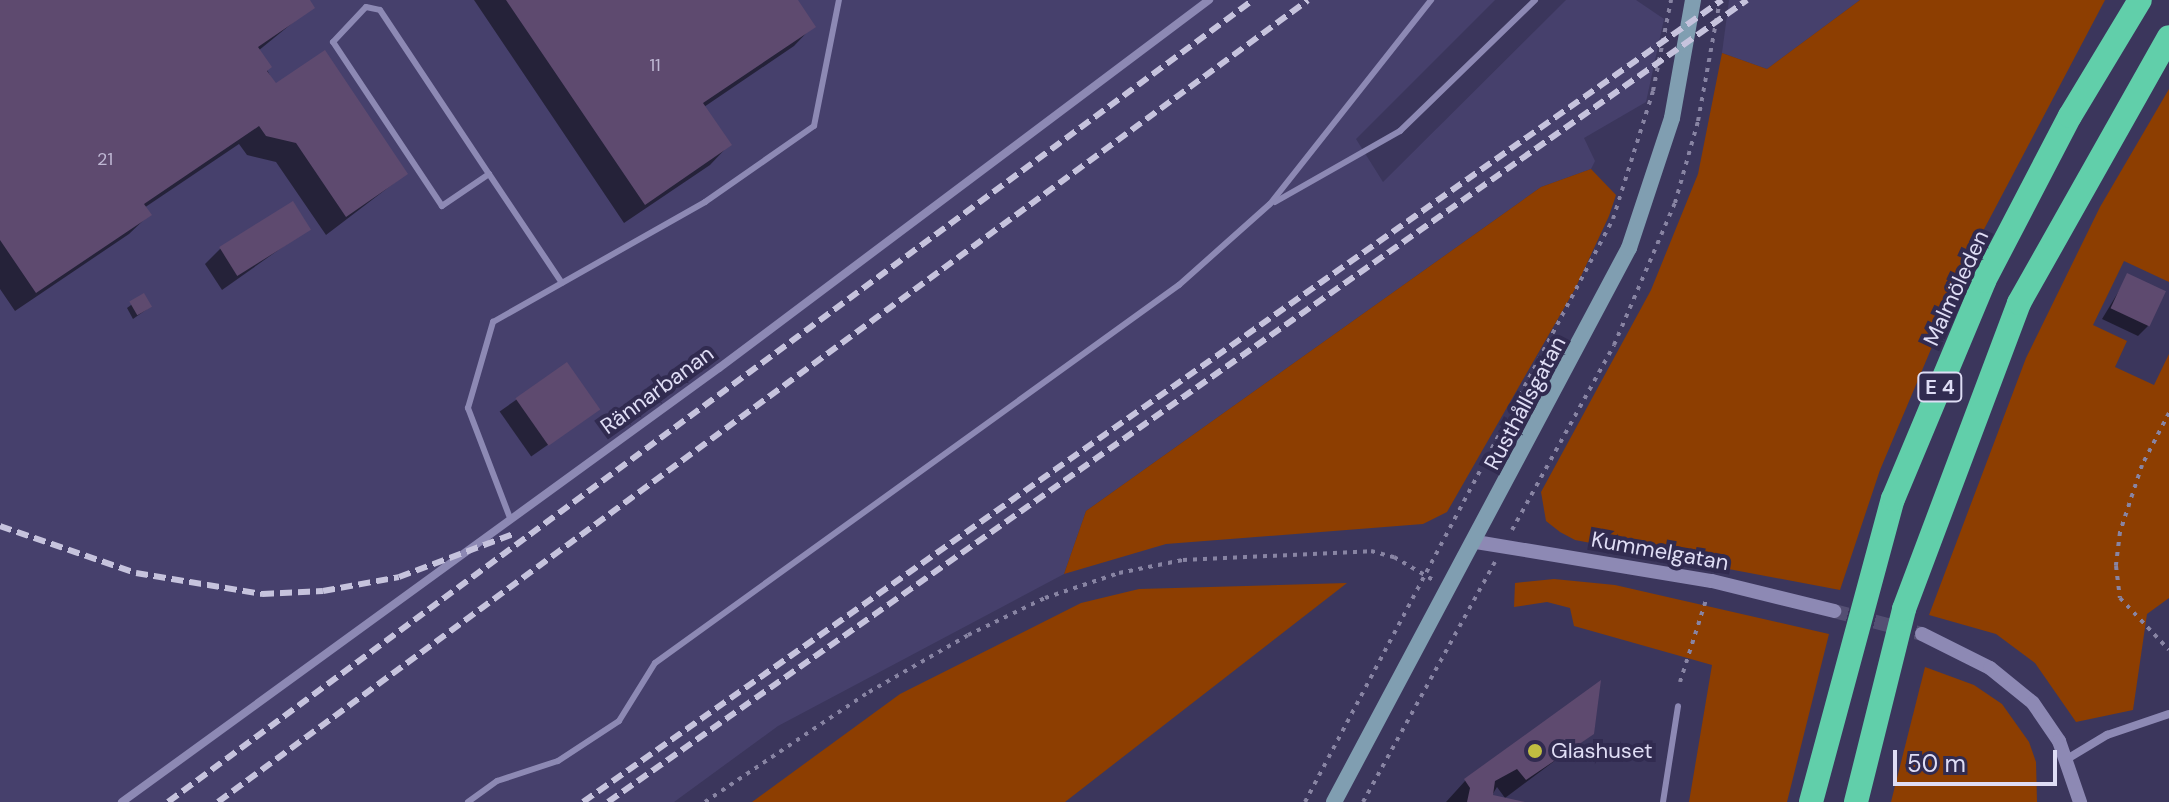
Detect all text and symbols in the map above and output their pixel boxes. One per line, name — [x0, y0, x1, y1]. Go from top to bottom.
house number: 11 — [649, 54, 661, 76]
house number: 21 — [97, 148, 113, 170]
street label: Malmöleden — [1918, 226, 1994, 350]
street label: Rusthållsgatan — [1479, 332, 1571, 474]
street label: Rännarbanan — [595, 340, 719, 440]
road number: E 4 — [1916, 371, 1964, 403]
street label: Kummelgatan — [1589, 526, 1731, 576]
scale bar — [1897, 734, 2061, 784]
place label: Glashuset — [1551, 738, 1653, 764]
marker: Glashuset — [1526, 742, 1544, 760]
text: 50 m — [1907, 748, 1966, 779]

